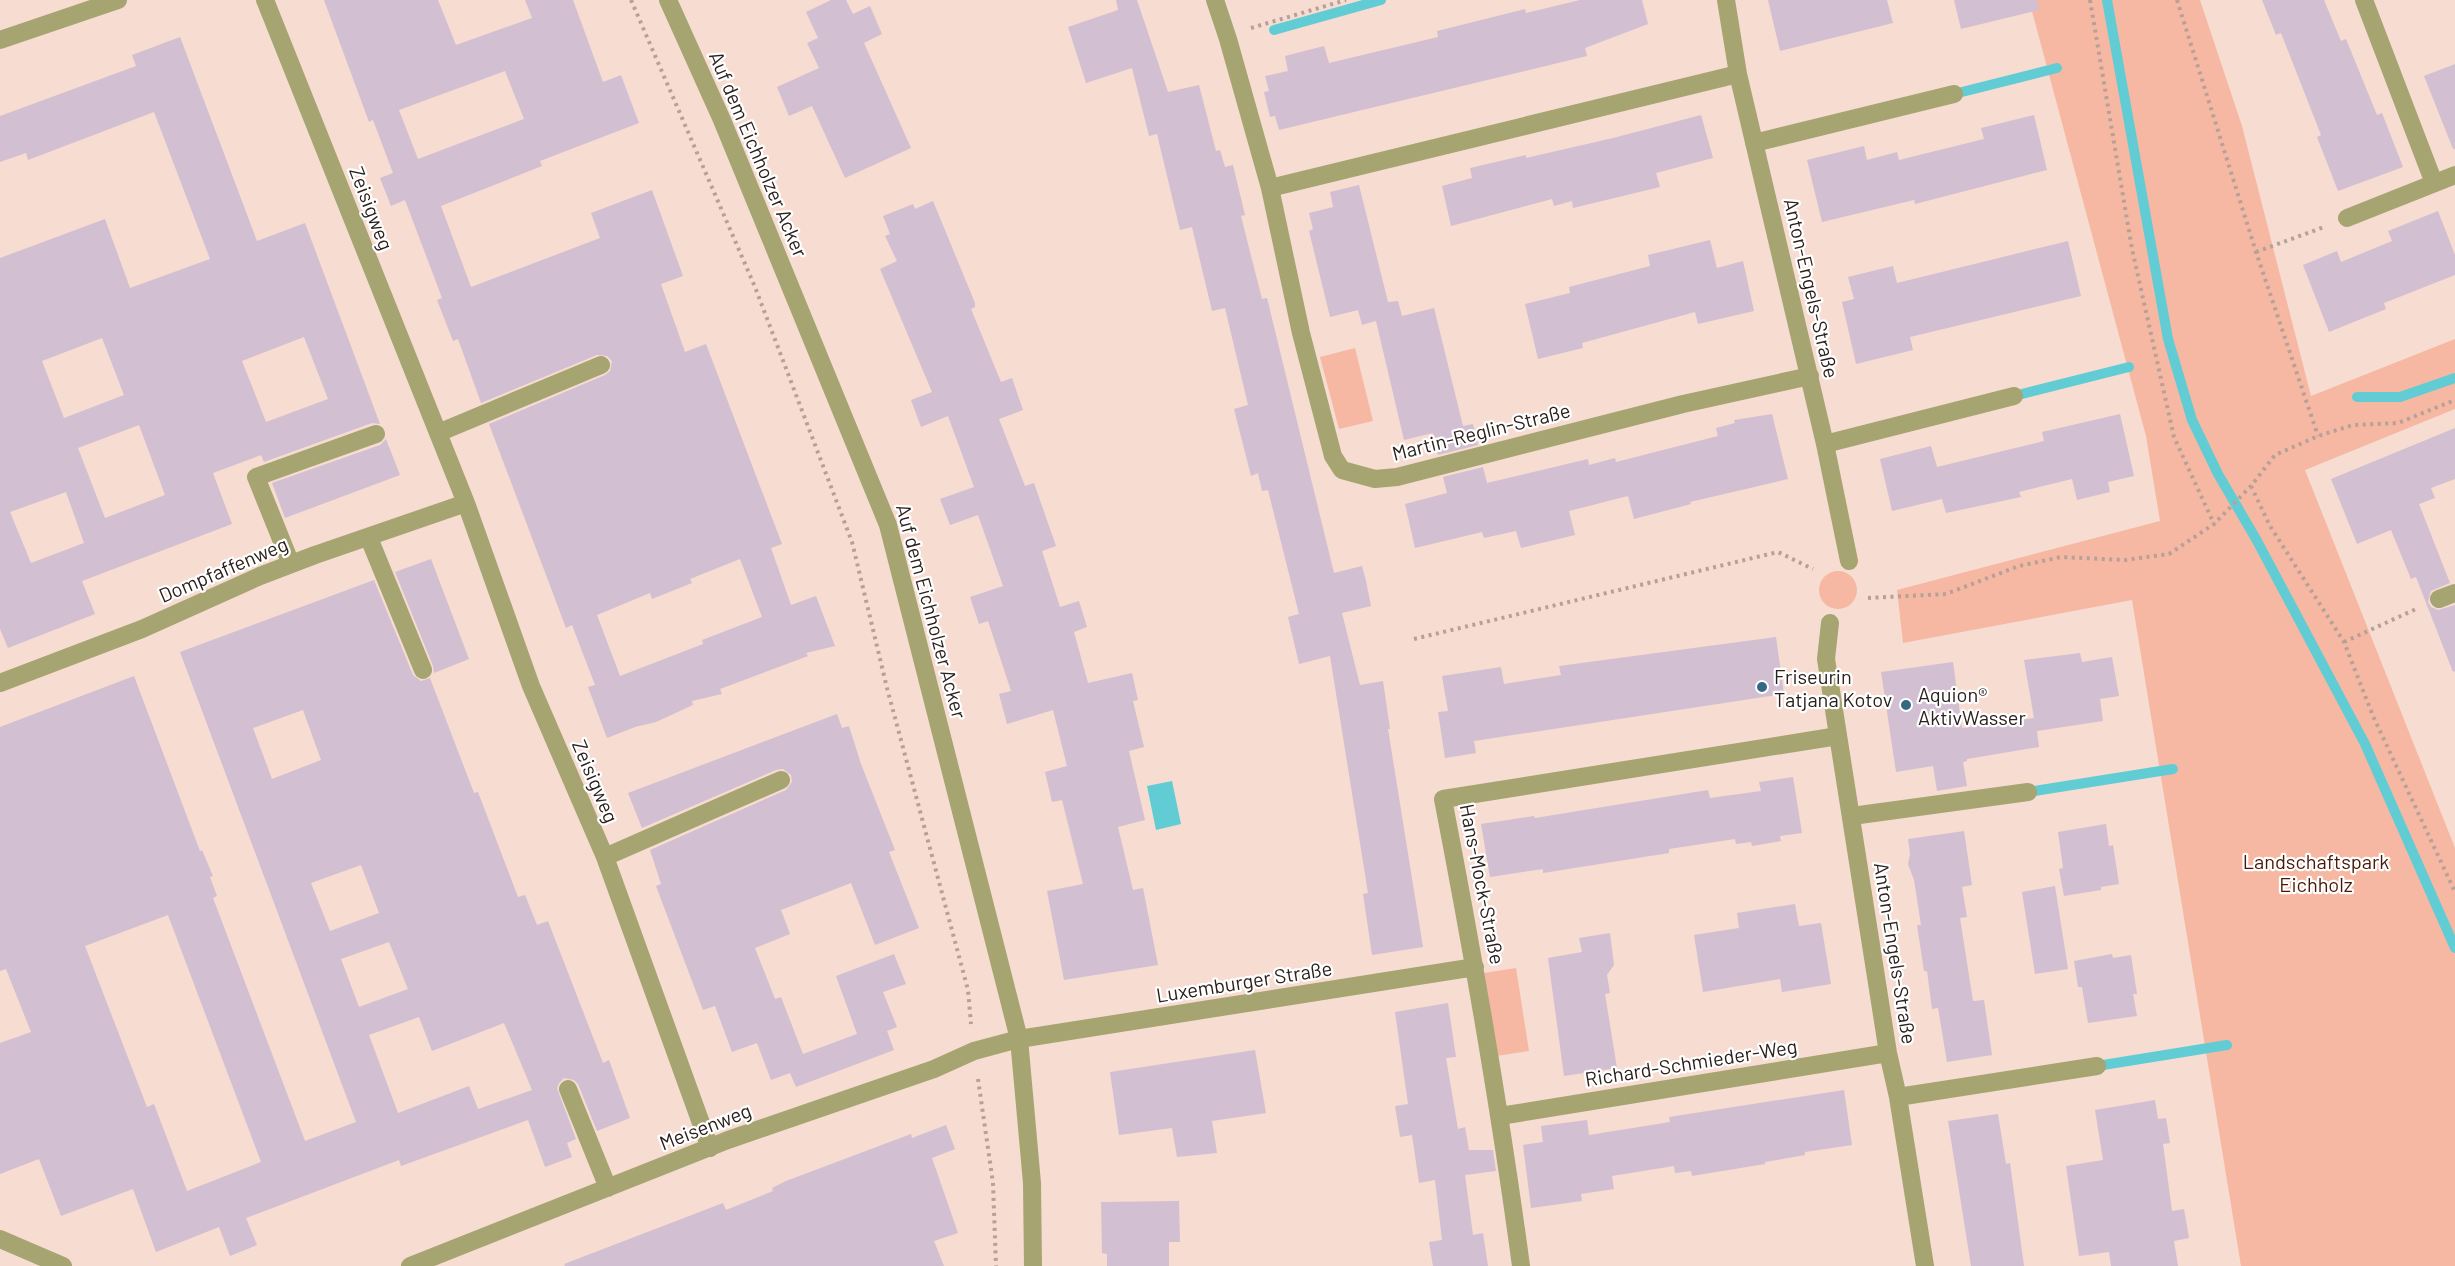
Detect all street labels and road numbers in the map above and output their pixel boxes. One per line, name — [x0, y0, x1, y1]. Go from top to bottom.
street label: Auf dem Eichholzer Acker — [705, 47, 813, 261]
street label: Zeisigweg — [345, 163, 399, 253]
street label: Anton-Engels-Straße — [1780, 196, 1844, 380]
street label: Martin-Reglin-Straße — [1389, 397, 1573, 465]
street label: Auf dem Eichholzer Acker — [892, 501, 972, 721]
street label: Dompfaffenweg — [155, 531, 291, 607]
street label: Zeisigweg — [568, 736, 624, 826]
street label: Hans-Mock-Straße — [1456, 802, 1510, 966]
street label: Anton-Engels-Straße — [1870, 860, 1922, 1046]
street label: Luxemburger Straße — [1154, 955, 1334, 1007]
street label: Richard-Schmieder-Weg — [1583, 1033, 1799, 1091]
street label: Meisenweg — [656, 1098, 754, 1154]

